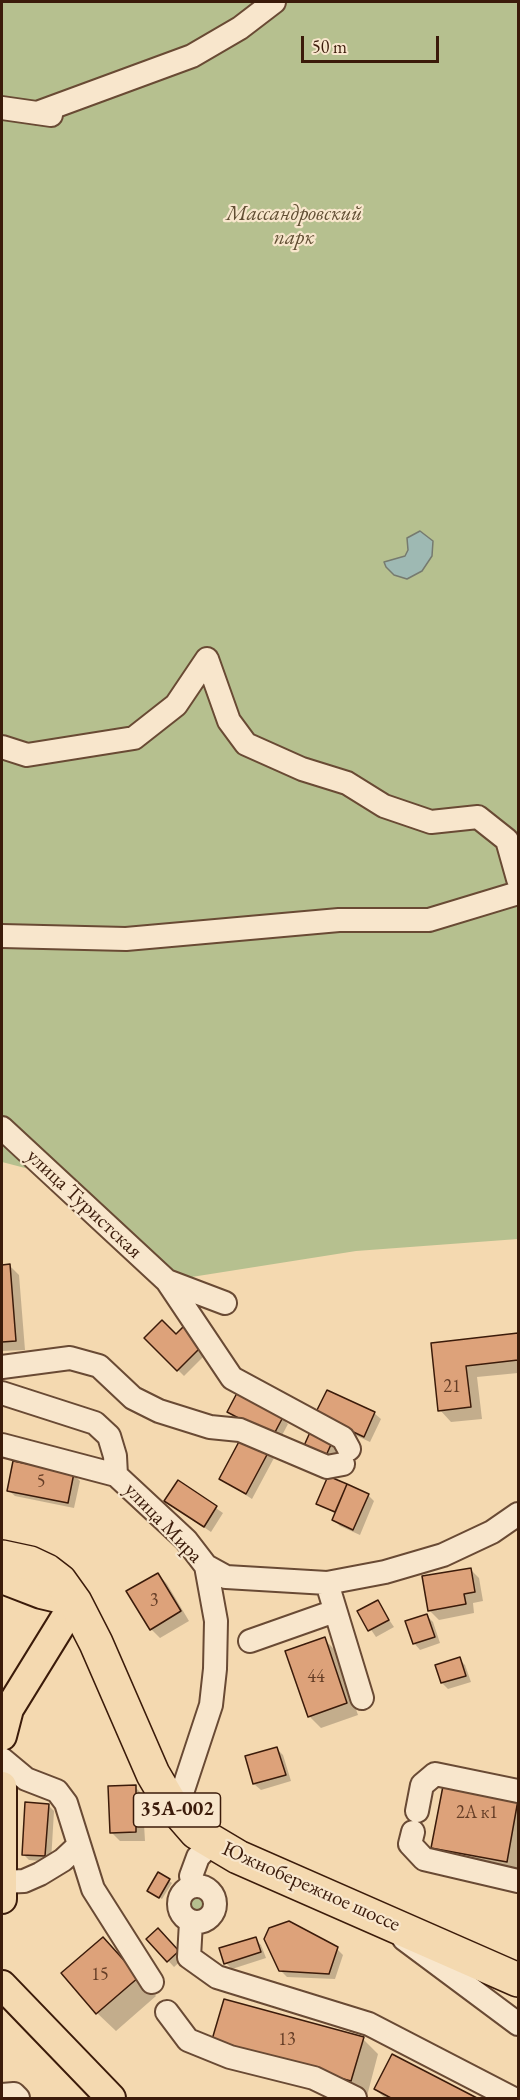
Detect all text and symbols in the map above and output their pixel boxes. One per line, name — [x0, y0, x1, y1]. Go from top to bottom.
scale bar — [304, 24, 442, 62]
text: 50 m — [312, 35, 347, 58]
park label: Массандровский парк — [226, 201, 362, 251]
street label: улица Туристская — [21, 1144, 147, 1264]
house number: 21 — [443, 1376, 461, 1398]
house number: 5 — [37, 1471, 45, 1493]
street label: улица Мира — [118, 1478, 208, 1568]
house number: 3 — [150, 1590, 158, 1612]
house number: 44 — [307, 1666, 325, 1688]
road number: 35А-002 — [134, 1793, 220, 1827]
house number: 2А к1 — [456, 1802, 498, 1824]
street label: Южнобережное шоссе — [218, 1836, 404, 1938]
house number: 15 — [91, 1964, 109, 1986]
house number: 13 — [278, 2029, 296, 2051]

